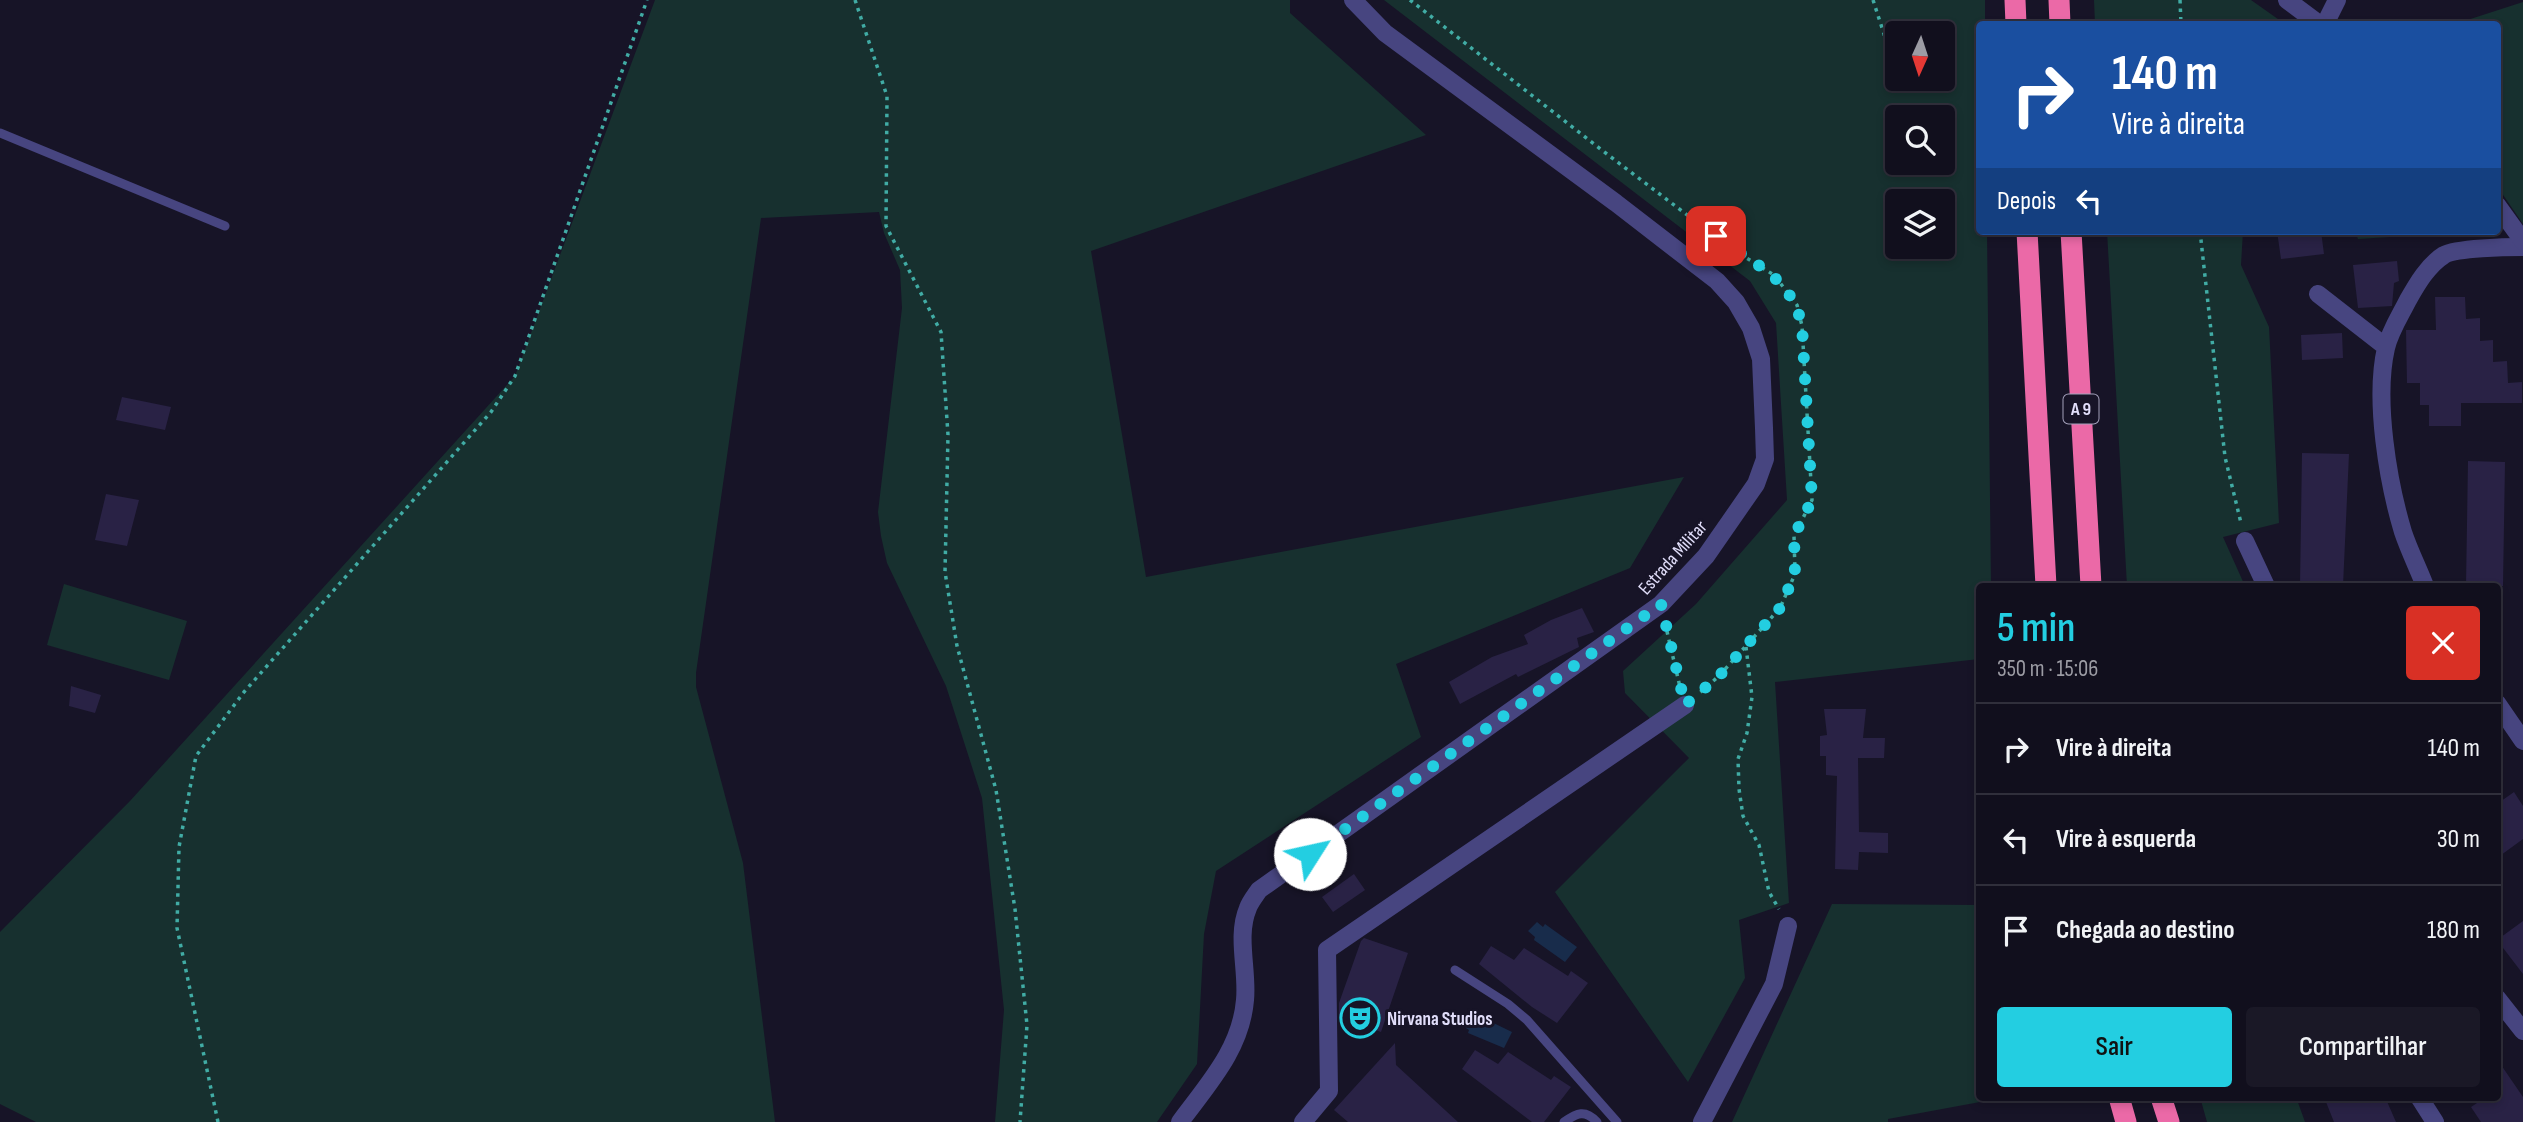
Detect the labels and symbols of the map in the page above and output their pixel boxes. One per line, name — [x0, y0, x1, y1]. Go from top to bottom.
north arrow — [1885, 21, 1955, 91]
pin — [1686, 206, 1746, 266]
road number: A 9 — [2064, 394, 2098, 424]
street label: Estrada Militar — [1634, 516, 1713, 600]
position arrow — [1273, 817, 1347, 891]
theatre icon: Nirvana Studios — [1339, 997, 1381, 1039]
place label: Nirvana Studios — [1387, 1008, 1493, 1031]

